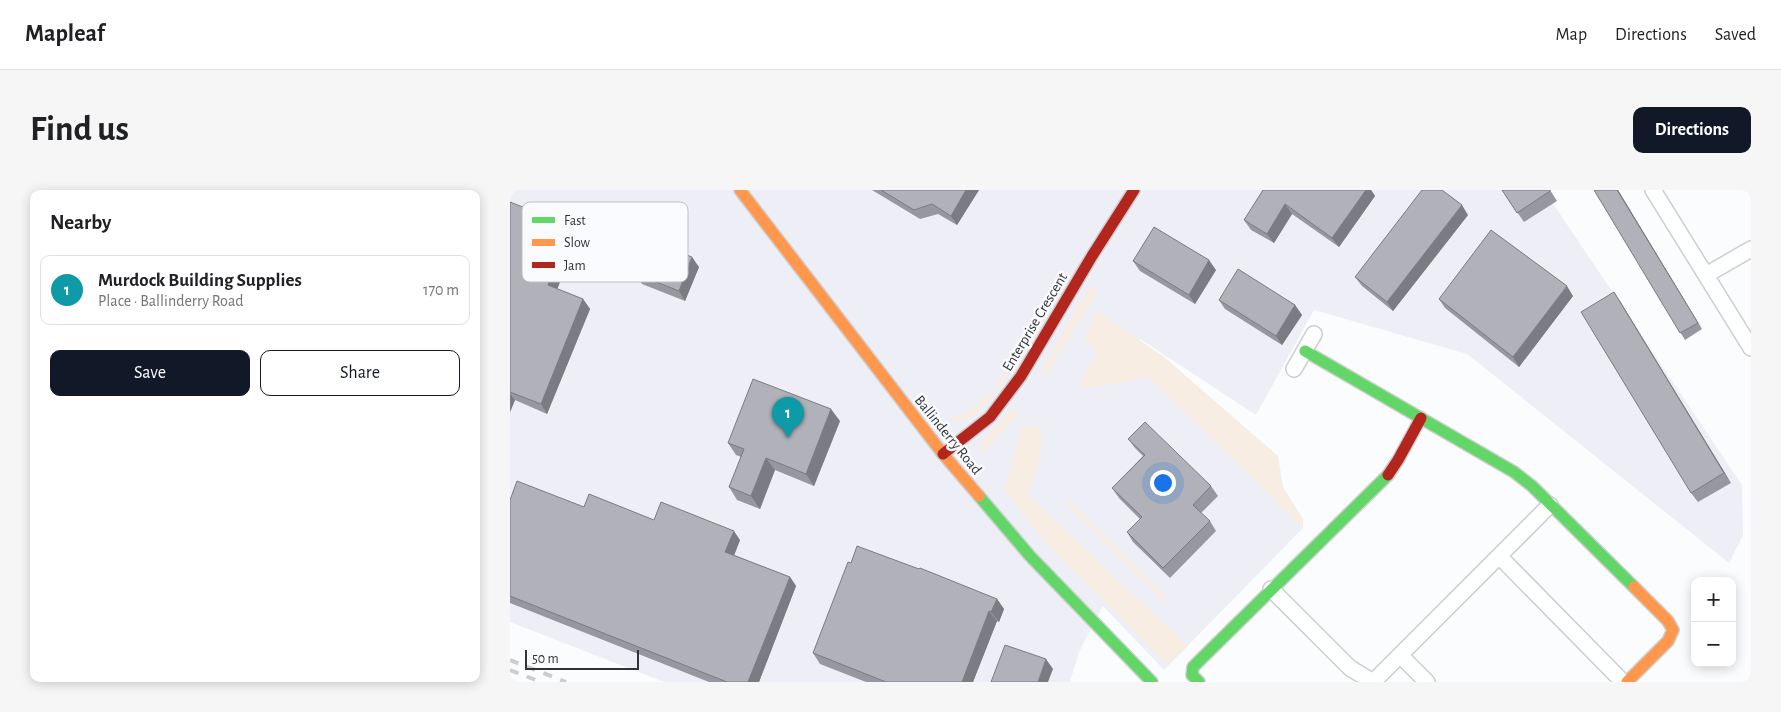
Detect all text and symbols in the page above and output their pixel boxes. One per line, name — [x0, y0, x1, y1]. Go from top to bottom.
text: Mapleaf — [25, 22, 105, 46]
text: Map — [1556, 26, 1587, 44]
text: Directions — [1615, 26, 1687, 44]
text: Saved — [1715, 26, 1756, 44]
button: Directions — [1633, 107, 1751, 153]
text: Find us — [30, 112, 129, 147]
legend — [522, 202, 688, 282]
text: Nearby — [50, 212, 111, 233]
text: Fast — [564, 214, 586, 228]
text: Slow — [564, 236, 591, 250]
text: Jam — [564, 259, 586, 273]
street label: Enterprise Crescent — [1000, 270, 1070, 374]
text: Murdock Building Supplies — [98, 271, 302, 290]
text: 1 — [64, 282, 70, 298]
text: 170 m — [423, 282, 459, 298]
text: Place · Ballinderry Road — [98, 293, 244, 309]
button: Save — [50, 350, 250, 396]
button: Share — [260, 350, 460, 396]
street label: Ballinderry Road — [912, 393, 985, 478]
pin: 1 — [772, 397, 804, 438]
your location — [1150, 470, 1176, 496]
map controls — [1691, 577, 1736, 667]
button: + — [1691, 577, 1736, 622]
button: − — [1691, 622, 1736, 667]
scale bar — [525, 647, 639, 670]
text: 50 m — [532, 652, 559, 666]

